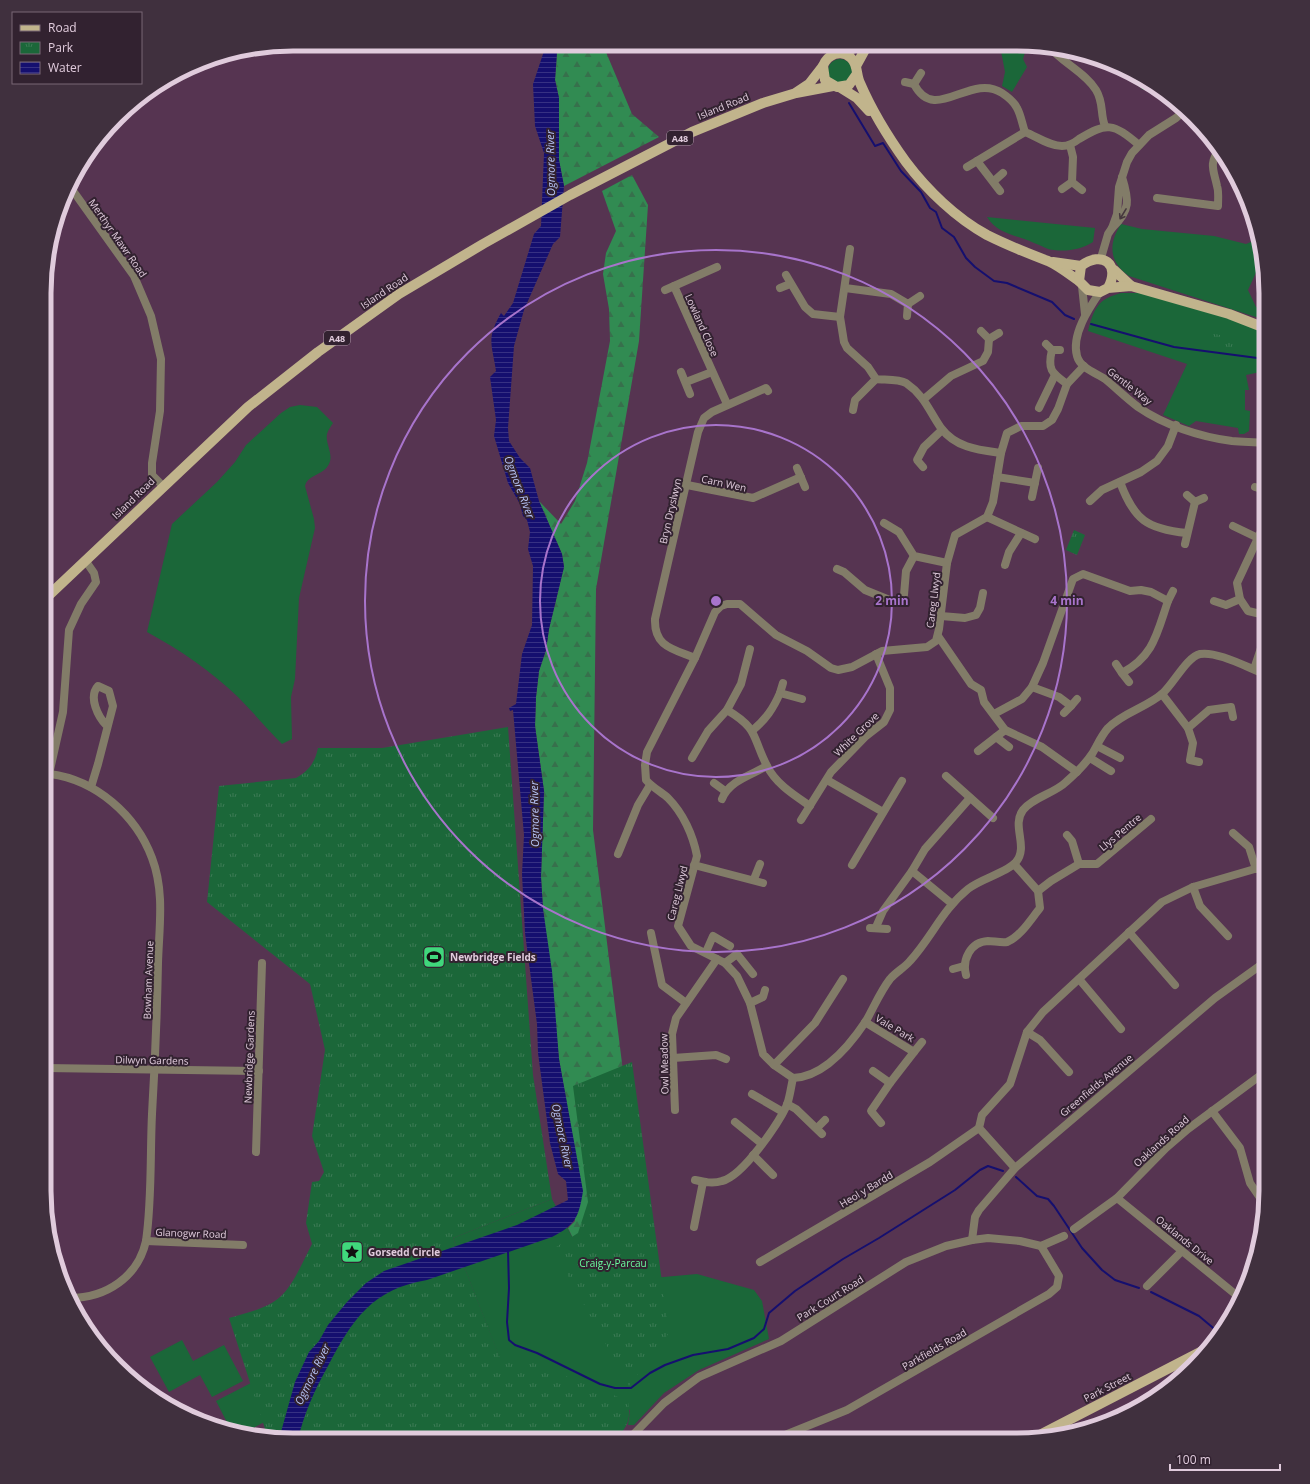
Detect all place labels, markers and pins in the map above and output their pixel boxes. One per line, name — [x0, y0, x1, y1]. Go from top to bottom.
centre of rings — [709, 594, 723, 608]
sports icon: Newbridge Fields — [421, 944, 447, 970]
place label: Newbridge Fields — [450, 950, 536, 964]
place icon: Gorsedd Circle — [339, 1239, 365, 1265]
place label: Gorsedd Circle — [368, 1245, 440, 1259]

